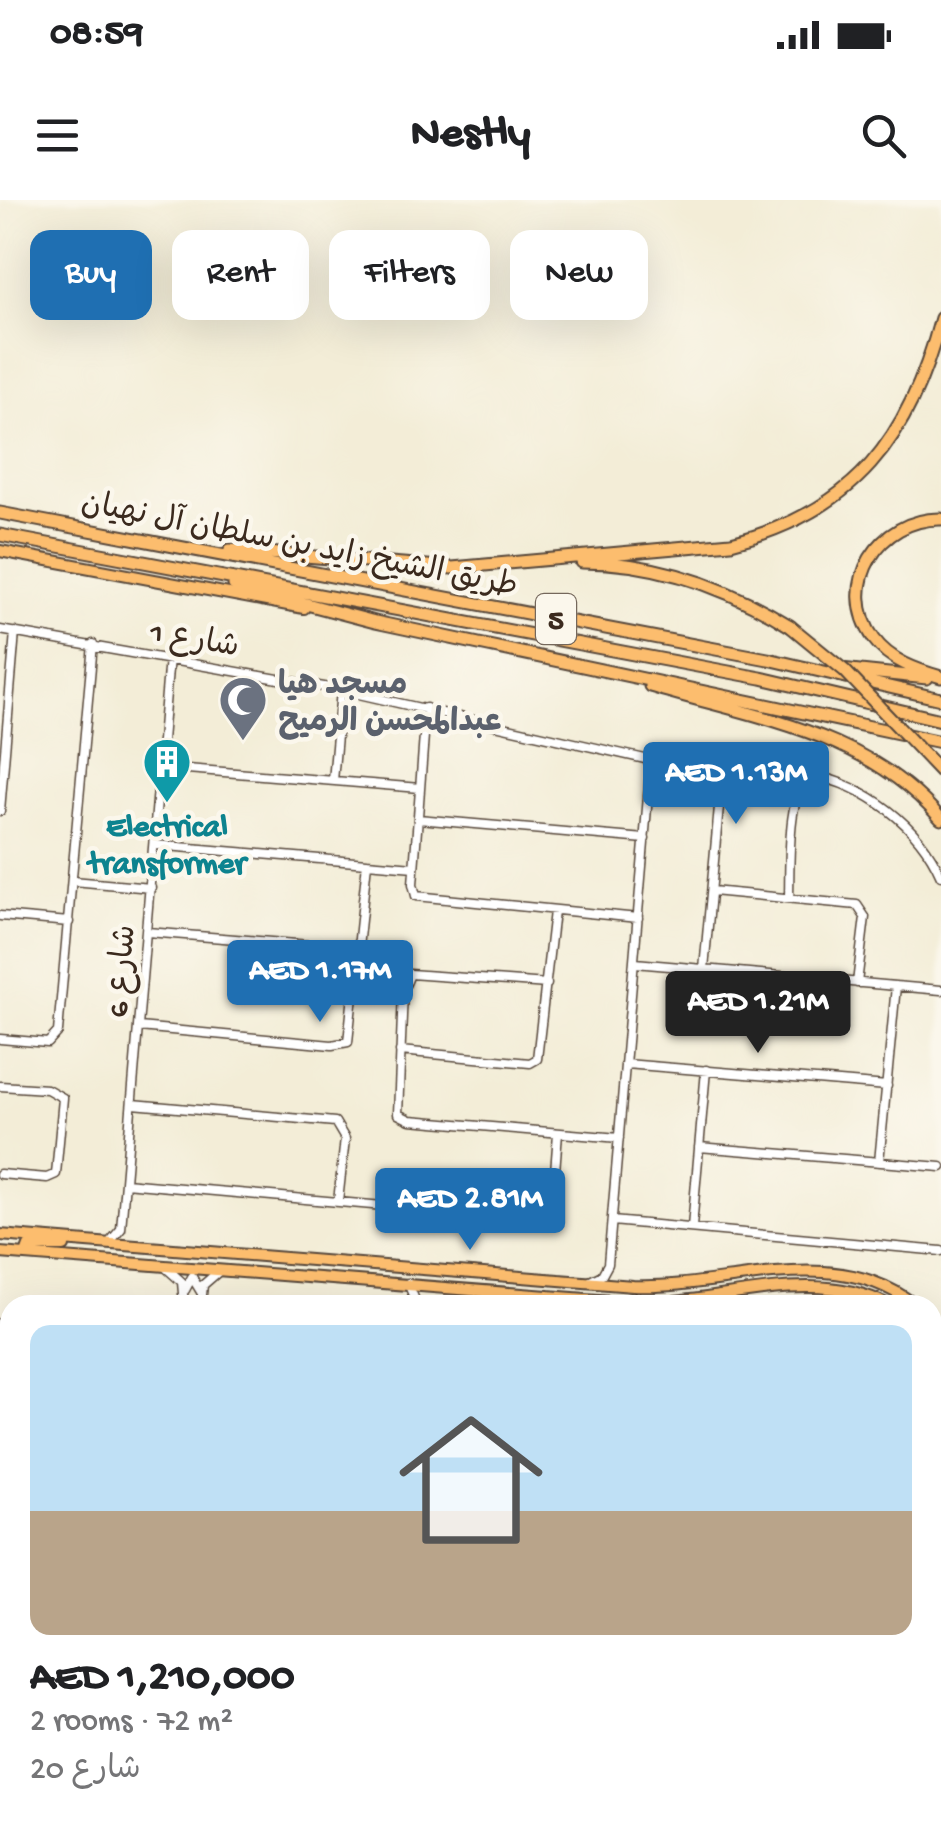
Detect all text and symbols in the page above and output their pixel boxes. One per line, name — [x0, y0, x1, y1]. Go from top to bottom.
text: 08:59 — [50, 13, 143, 57]
icon: menu — [30, 108, 85, 163]
icon: search — [856, 108, 911, 163]
text: Nestly — [411, 109, 530, 162]
chip: Buy — [30, 230, 152, 320]
chip: Rent — [172, 230, 309, 320]
chip: Filters — [329, 230, 490, 320]
chip: New — [510, 230, 648, 320]
street label: طريق الشيخ زايد بن سلطان آل نهيان — [78, 484, 521, 608]
road number: 5 — [536, 594, 576, 644]
street label: شارع 1 — [146, 615, 242, 668]
place label: مسجد هيا عبدالمحسن الرميح — [278, 668, 501, 743]
mosque icon: مسجد هيا عبدالمحسن الرميح — [217, 674, 269, 742]
building icon: Electrical transformer — [141, 736, 193, 804]
pin: AED 1.13M — [622, 742, 850, 827]
text: AED 1.13M — [665, 755, 807, 793]
place label: Electrical transformer — [85, 810, 249, 885]
street label: شارع 6 — [101, 923, 147, 1019]
pin: AED 1.17M — [206, 940, 434, 1025]
text: AED 1.17M — [249, 953, 391, 991]
pin: AED 1.21M — [644, 971, 872, 1056]
text: AED 1.21M — [687, 984, 829, 1022]
pin: AED 2.81M — [356, 1168, 584, 1253]
text: AED 2.81M — [397, 1181, 543, 1219]
icon: home — [381, 1390, 561, 1570]
text: AED 1,210,000 — [30, 1655, 295, 1704]
text: 2 rooms · 72 m² — [30, 1704, 233, 1742]
text: شارع 20 — [30, 1752, 141, 1790]

